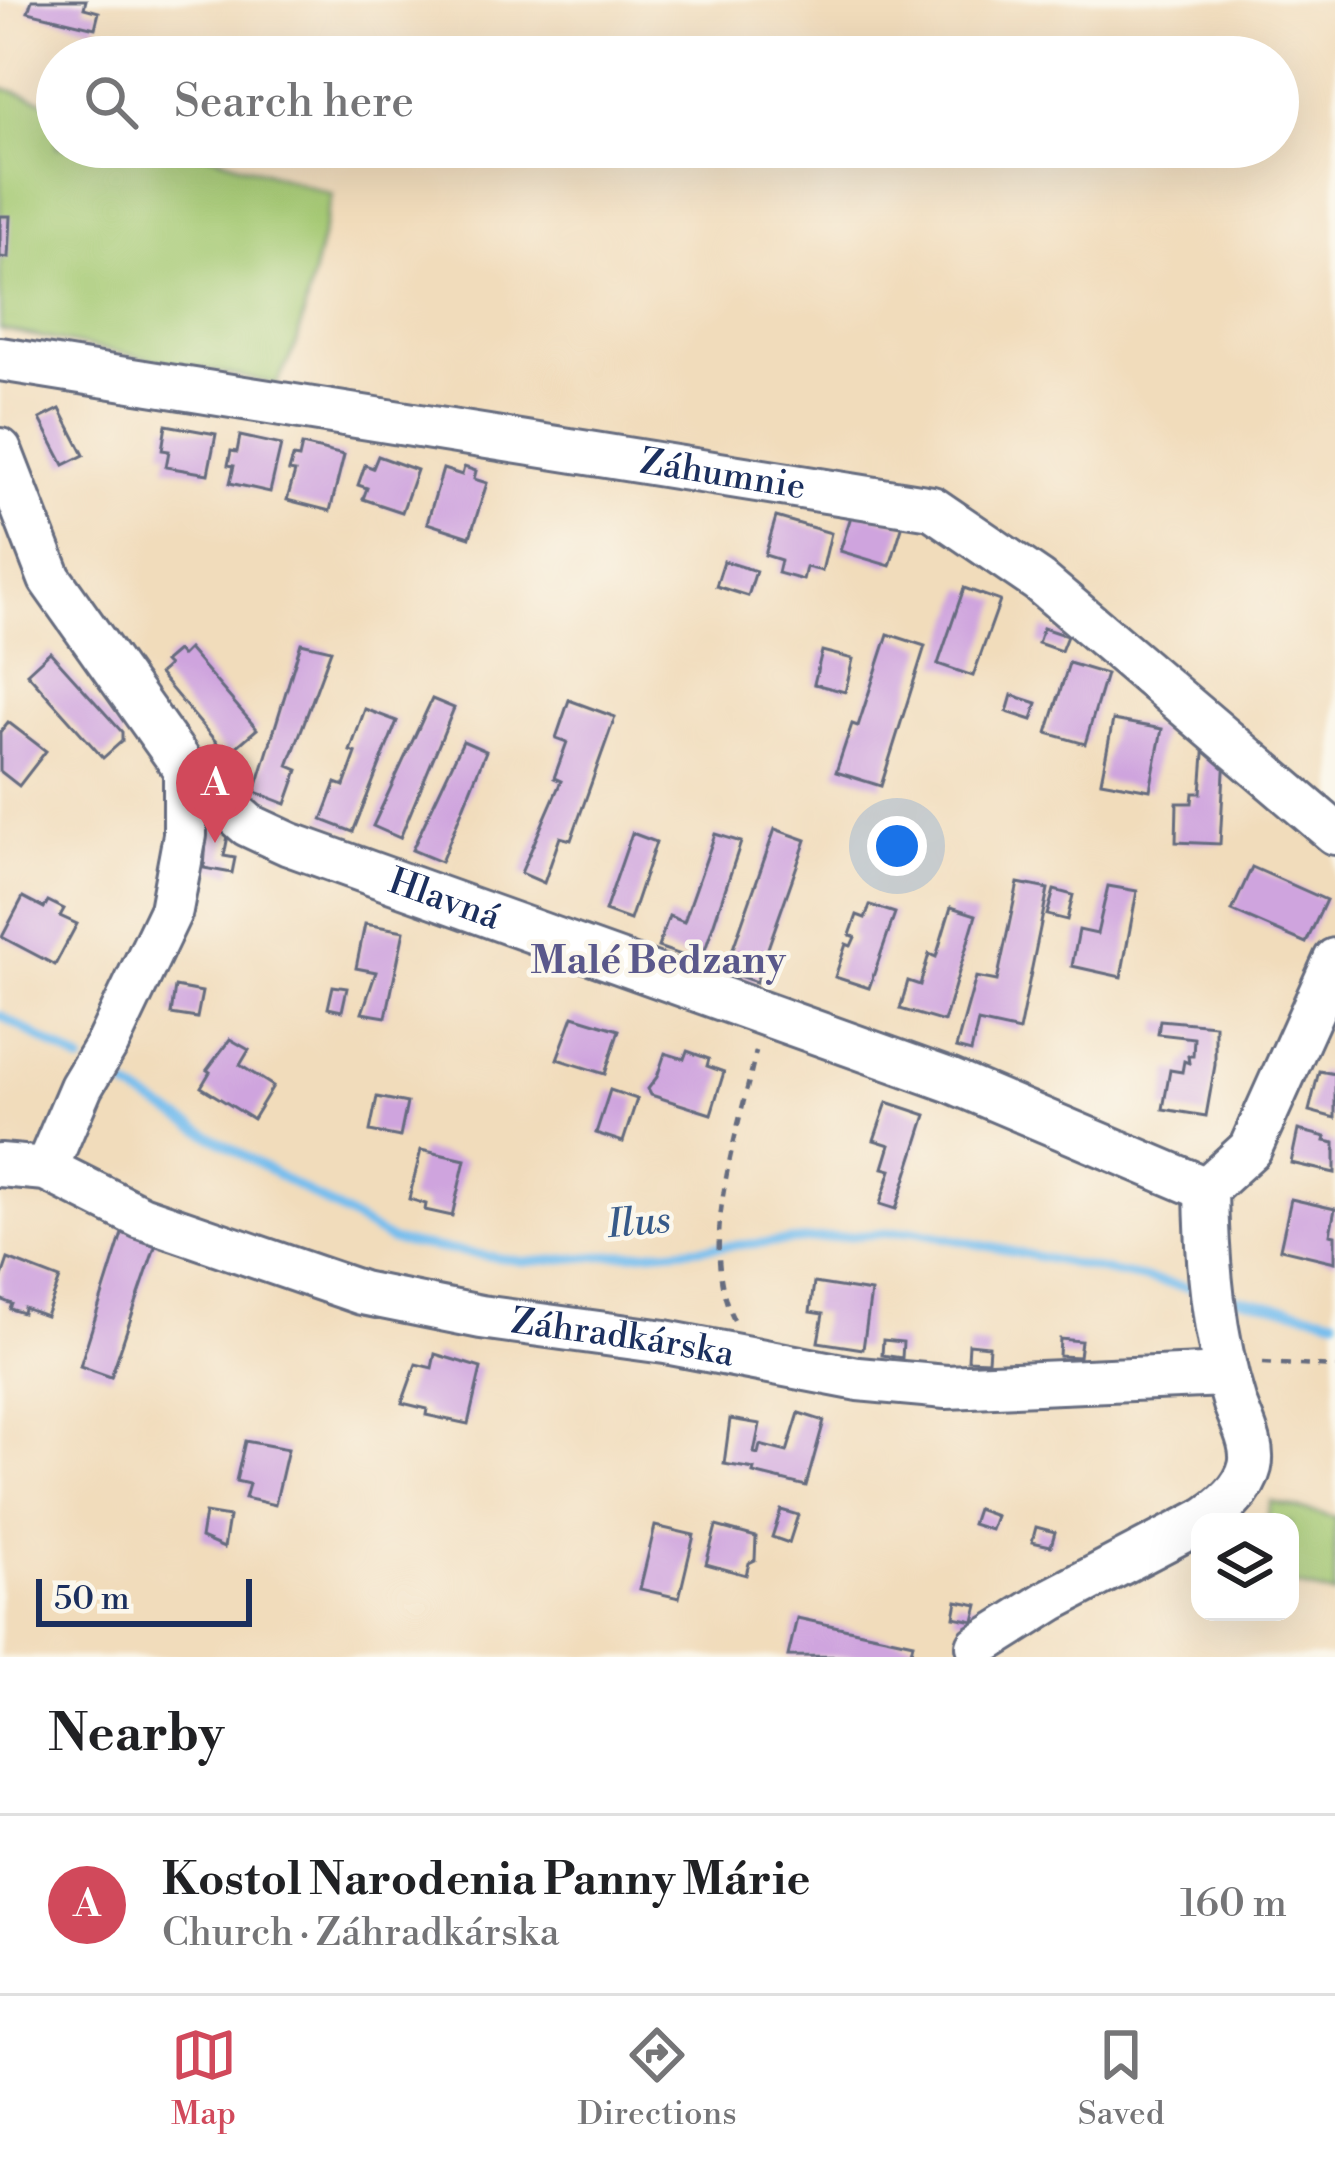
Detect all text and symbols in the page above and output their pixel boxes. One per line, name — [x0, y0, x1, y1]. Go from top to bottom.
search box — [36, 36, 1299, 168]
icon: search — [78, 69, 144, 135]
text: Search here — [174, 74, 414, 131]
street label: Záhumnie — [637, 439, 809, 510]
pin: A — [176, 744, 254, 843]
your location — [867, 816, 927, 876]
street label: Hlavná — [383, 859, 507, 940]
district label: Malé Bedzany — [530, 937, 786, 986]
water label: Ilus — [604, 1196, 673, 1250]
street label: Záhradkárska — [509, 1299, 739, 1377]
map controls — [1191, 1513, 1299, 1621]
button: layers — [1191, 1513, 1299, 1621]
scale bar — [36, 1573, 252, 1626]
text: 50 m — [54, 1579, 130, 1620]
text: Nearby — [48, 1703, 224, 1767]
text: Kostol Narodenia Panny Márie — [162, 1852, 810, 1909]
text: A — [73, 1880, 101, 1929]
text: 160 m — [1180, 1880, 1287, 1929]
text: Church · Záhradkárska — [162, 1909, 559, 1958]
tab: Map — [171, 2022, 237, 2135]
tab: Directions — [578, 2022, 737, 2135]
tab: Saved — [1078, 2022, 1164, 2135]

